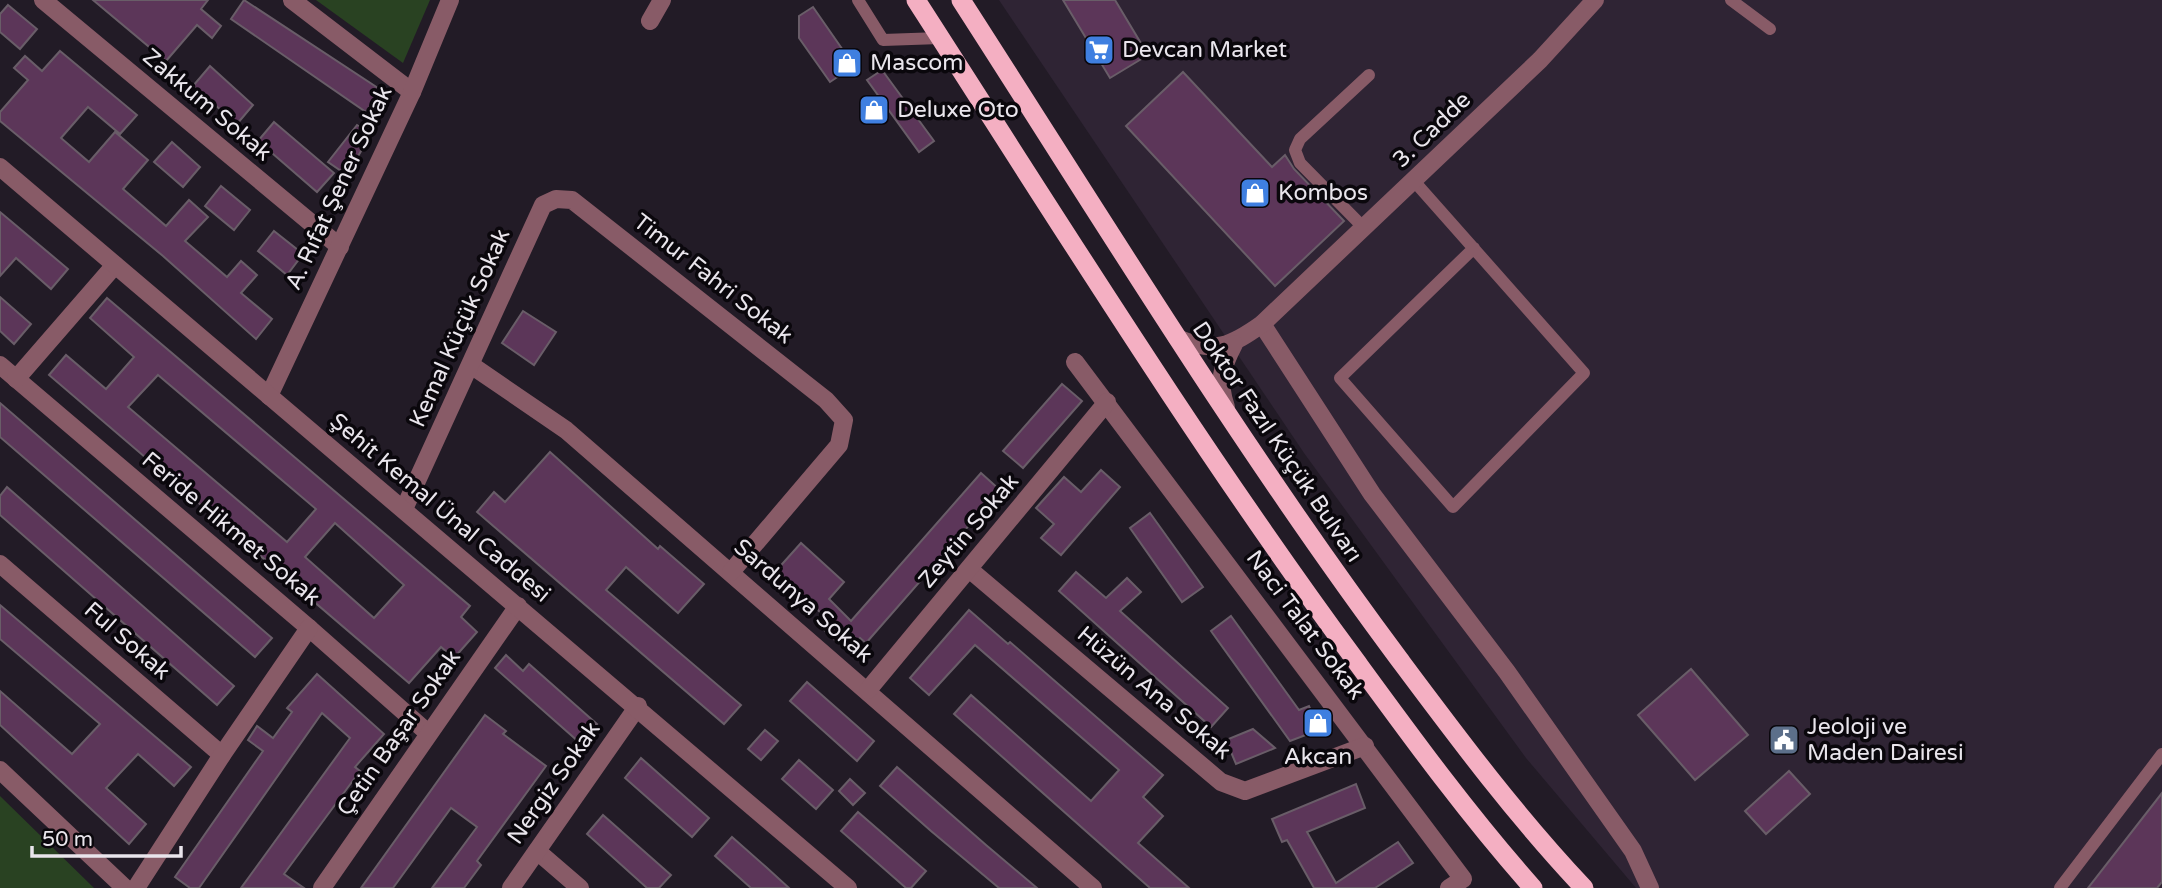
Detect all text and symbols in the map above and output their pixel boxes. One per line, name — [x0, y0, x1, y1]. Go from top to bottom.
supermarket icon: Devcan Market — [1082, 33, 1116, 67]
place label: Devcan Market — [1122, 36, 1287, 64]
street label: Zakkum Sokak — [137, 43, 277, 167]
shop icon: Mascom — [830, 46, 864, 80]
place label: Mascom — [870, 49, 963, 77]
street label: A. Rıfat Şener Sokak — [279, 81, 399, 295]
street label: 3. Cadde — [1387, 86, 1477, 174]
shop icon: Deluxe Oto — [857, 93, 891, 127]
place label: Deluxe Oto — [897, 96, 1019, 124]
shop icon: Kombos — [1238, 176, 1272, 210]
place label: Kombos — [1278, 179, 1368, 207]
street label: Timur Fahri Sokak — [628, 208, 798, 350]
street label: Kemal Küçük Sokak — [404, 224, 516, 432]
street label: Doktor Fazıl Küçük Bulvarı — [1186, 316, 1368, 568]
street label: Şehit Kemal Ünal Caddesi — [324, 408, 556, 608]
street label: Feride Hikmet Sokak — [136, 446, 326, 612]
street label: Zeytin Sokak — [913, 468, 1025, 594]
street label: Sardunya Sokak — [728, 533, 878, 669]
street label: Naci Talat Sokak — [1240, 545, 1370, 705]
street label: Ful Sokak — [78, 596, 176, 686]
street label: Hüzün Ana Sokak — [1071, 620, 1237, 766]
street label: Çetin Başar Sokak — [331, 644, 467, 822]
shop icon: Akcan — [1301, 706, 1335, 740]
place label: Jeoloji ve Maden Dairesi — [1807, 713, 1964, 767]
street label: Nergiz Sokak — [501, 716, 607, 850]
public building icon: Jeoloji ve Maden Dairesi — [1767, 723, 1801, 757]
place label: Akcan — [1284, 743, 1352, 771]
scale bar — [32, 814, 180, 858]
text: 50 m — [42, 827, 93, 852]

